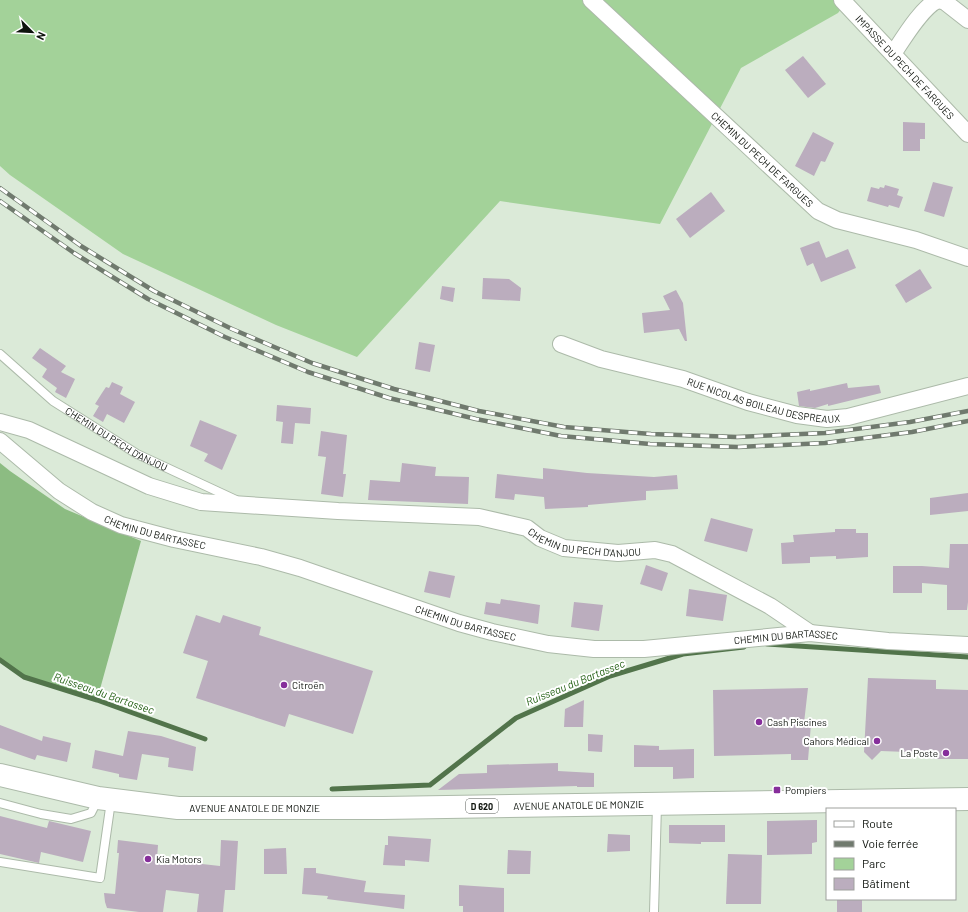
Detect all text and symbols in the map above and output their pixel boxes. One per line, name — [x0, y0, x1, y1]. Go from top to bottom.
north arrow — [12, 12, 52, 52]
street label: IMPASSE DU PECH DE FARGUES — [853, 13, 957, 122]
text: N — [34, 30, 49, 42]
street label: CHEMIN DU PECH DE FARGUES — [709, 109, 816, 210]
street label: RUE NICOLAS BOILEAU DESPREAUX — [686, 375, 841, 425]
street label: CHEMIN DU PECH D'ANJOU — [63, 404, 170, 473]
street label: CHEMIN DU BARTASSEC — [102, 512, 207, 551]
street label: CHEMIN DU PECH D'ANJOU — [526, 525, 642, 559]
street label: CHEMIN DU BARTASSEC — [414, 602, 517, 643]
street label: CHEMIN DU BARTASSEC — [733, 627, 839, 646]
water label: Ruisseau du Bartassec — [524, 656, 627, 708]
water label: Ruisseau du Bartassec — [52, 670, 156, 716]
place label: Citroën — [292, 679, 324, 691]
marker: Citroën — [279, 680, 289, 690]
place label: Cash Piscines — [767, 716, 827, 728]
marker: Cash Piscines — [754, 717, 764, 727]
place label: Cahors Médical — [804, 735, 869, 747]
marker: Cahors Médical — [872, 736, 882, 746]
place label: La Poste — [900, 747, 938, 759]
marker: La Poste — [941, 748, 951, 758]
place label: Pompiers — [785, 784, 826, 796]
marker: Pompiers — [772, 785, 782, 795]
street label: AVENUE ANATOLE DE MONZIE — [513, 798, 644, 812]
road number: D 620 — [466, 799, 498, 813]
street label: AVENUE ANATOLE DE MONZIE — [189, 802, 320, 814]
legend — [826, 808, 956, 900]
text: Route — [862, 816, 893, 830]
text: Voie ferrée — [862, 836, 918, 850]
place label: Kia Motors — [156, 853, 202, 865]
marker: Kia Motors — [143, 854, 153, 864]
text: Parc — [862, 856, 886, 870]
text: Bâtiment — [862, 876, 910, 890]

